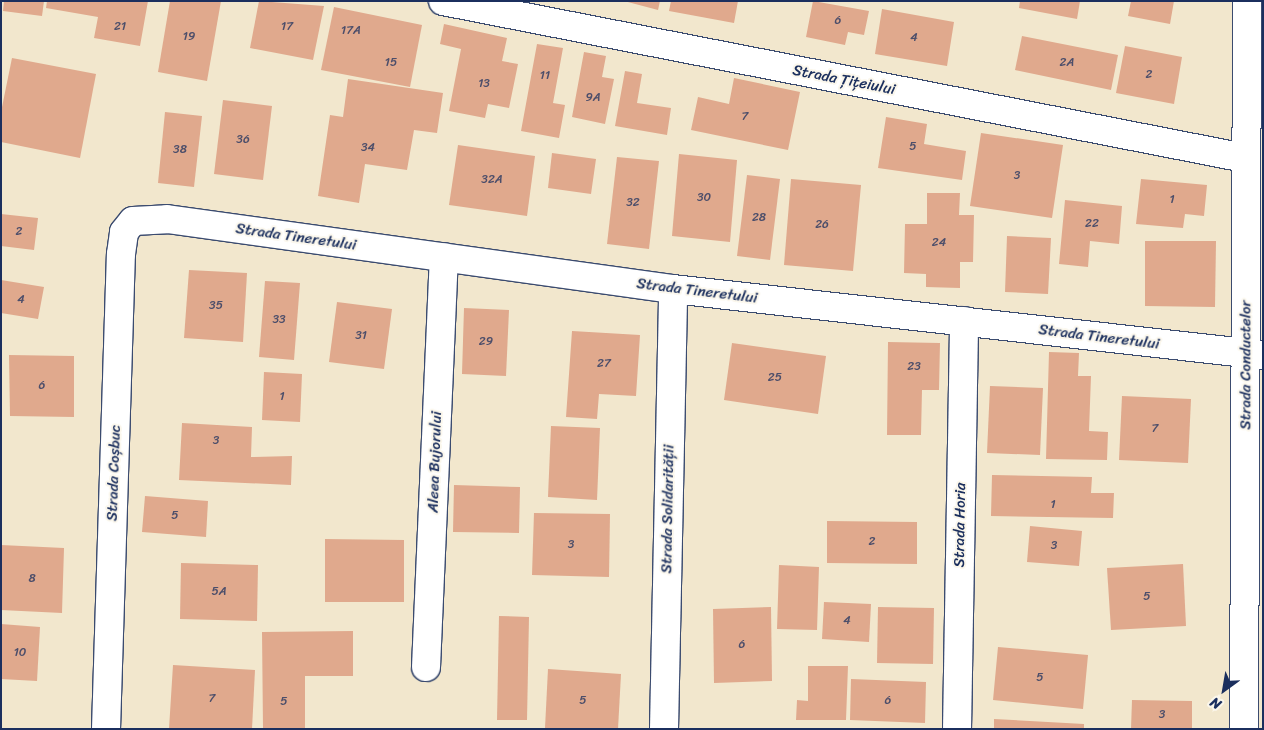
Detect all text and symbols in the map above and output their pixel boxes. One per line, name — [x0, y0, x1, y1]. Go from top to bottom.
house number: 6 — [835, 14, 841, 28]
house number: 21 — [114, 20, 126, 34]
house number: 17 — [281, 20, 293, 34]
house number: 17A — [341, 24, 361, 38]
house number: 19 — [183, 30, 195, 44]
house number: 4 — [910, 31, 918, 45]
house number: 15 — [385, 56, 397, 70]
house number: 2A — [1060, 56, 1074, 70]
street label: Strada Țițeiului — [791, 61, 897, 99]
house number: 2 — [1146, 68, 1152, 82]
house number: 11 — [540, 69, 550, 83]
house number: 13 — [478, 77, 490, 91]
house number: 9A — [585, 91, 601, 105]
house number: 7 — [742, 110, 748, 124]
house number: 36 — [236, 133, 250, 147]
house number: 5 — [909, 140, 917, 154]
house number: 34 — [361, 141, 375, 155]
house number: 38 — [173, 143, 187, 157]
house number: 3 — [1014, 169, 1020, 183]
house number: 32A — [481, 173, 503, 187]
house number: 30 — [697, 191, 711, 205]
house number: 1 — [1169, 193, 1175, 207]
house number: 32 — [626, 196, 640, 210]
house number: 28 — [752, 211, 766, 225]
house number: 22 — [1085, 217, 1099, 231]
house number: 26 — [815, 218, 829, 232]
street label: Strada Tineretului — [235, 220, 357, 254]
house number: 2 — [16, 225, 22, 239]
house number: 24 — [932, 236, 946, 250]
street label: Strada Tineretului — [636, 275, 758, 307]
house number: 4 — [17, 293, 25, 307]
house number: 35 — [209, 299, 223, 313]
street label: Strada Conductelor — [1237, 300, 1255, 430]
house number: 33 — [272, 313, 286, 327]
street label: Strada Tineretului — [1038, 321, 1160, 353]
house number: 31 — [355, 329, 367, 343]
house number: 29 — [479, 335, 493, 349]
house number: 27 — [597, 357, 611, 371]
house number: 23 — [907, 360, 921, 374]
house number: 25 — [768, 371, 782, 385]
house number: 6 — [39, 379, 45, 393]
house number: 1 — [279, 390, 285, 404]
street label: Aleea Bujorului — [424, 411, 446, 513]
house number: 7 — [1152, 422, 1158, 436]
street label: Strada Coșbuc — [103, 424, 125, 522]
house number: 3 — [213, 434, 219, 448]
street label: Strada Solidarității — [658, 444, 678, 574]
street label: Strada Horia — [950, 482, 970, 568]
house number: 1 — [1050, 498, 1056, 512]
house number: 5 — [171, 509, 179, 523]
house number: 2 — [869, 535, 875, 549]
house number: 3 — [568, 538, 574, 552]
house number: 3 — [1051, 539, 1057, 553]
house number: 8 — [28, 572, 36, 586]
house number: 5A — [211, 585, 227, 599]
house number: 5 — [1143, 590, 1151, 604]
house number: 4 — [843, 614, 851, 628]
house number: 6 — [739, 638, 745, 652]
house number: 10 — [14, 646, 26, 660]
north arrow — [1199, 665, 1249, 715]
house number: 5 — [1036, 671, 1044, 685]
text: N — [1205, 690, 1227, 716]
house number: 7 — [209, 692, 215, 706]
house number: 5 — [579, 694, 587, 708]
house number: 6 — [885, 694, 891, 708]
house number: 5 — [280, 695, 288, 709]
house number: 3 — [1159, 708, 1165, 722]

